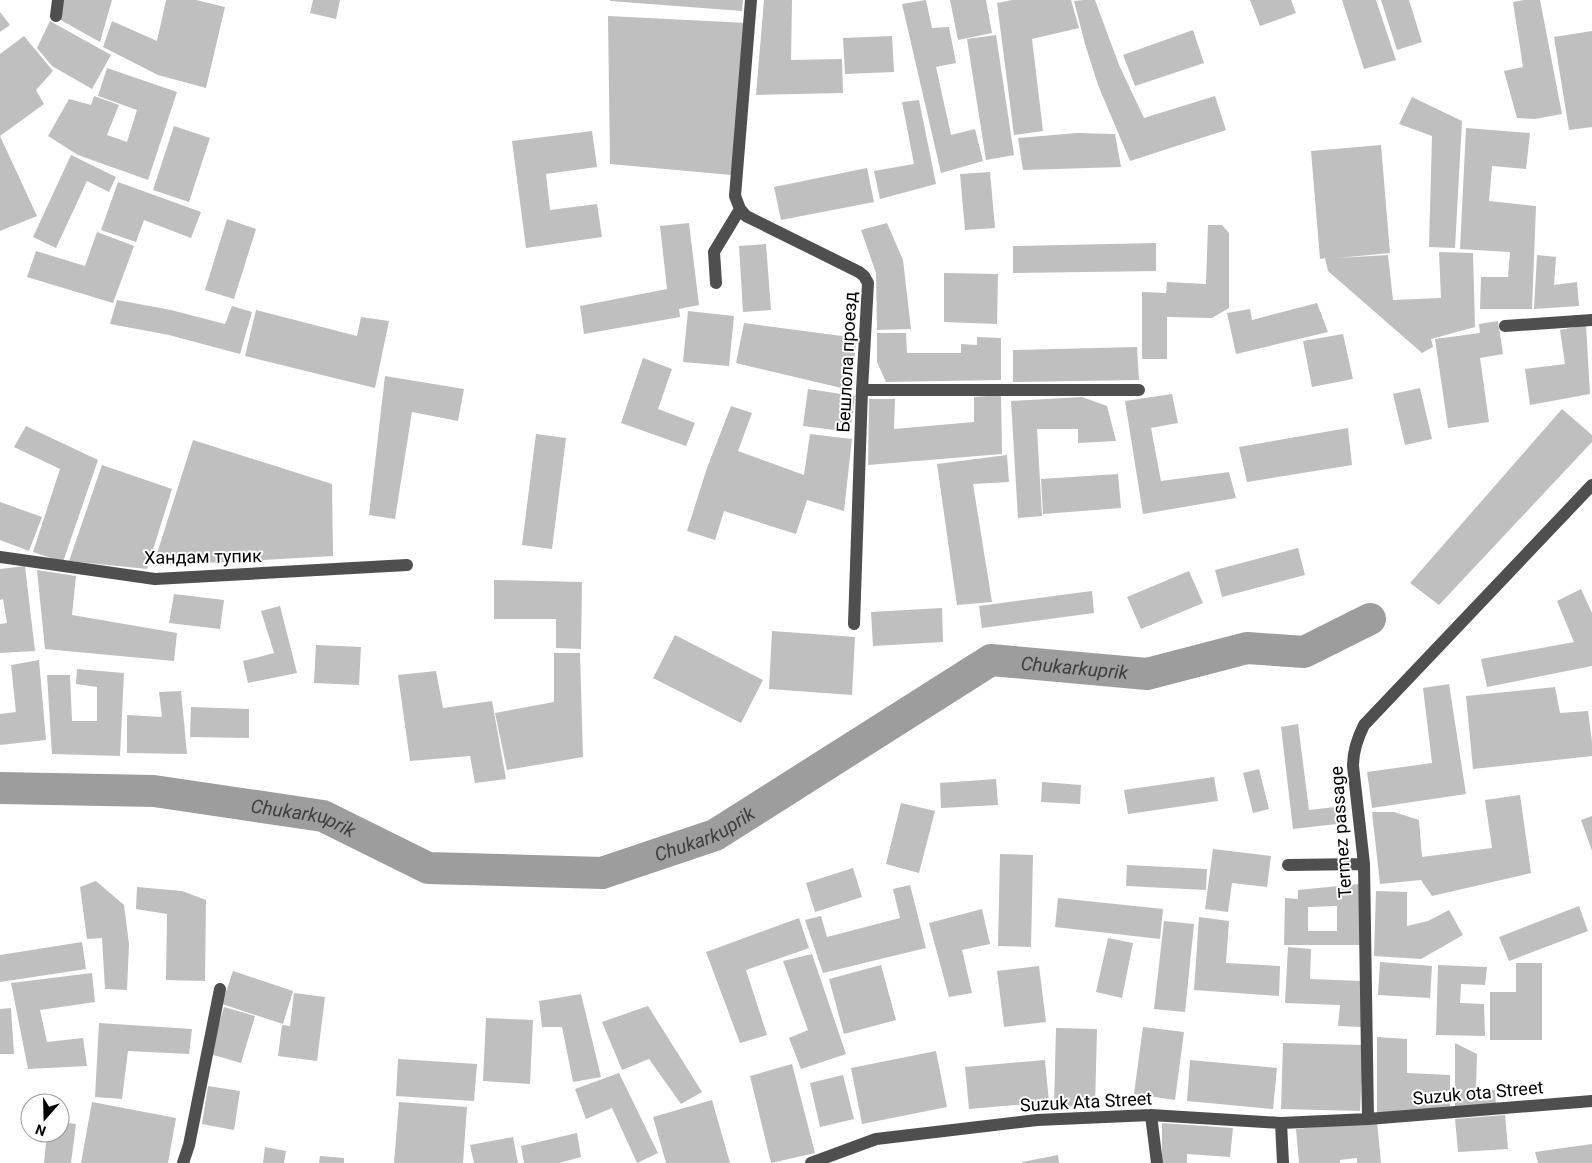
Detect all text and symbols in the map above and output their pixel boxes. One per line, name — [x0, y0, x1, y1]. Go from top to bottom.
street label: Бешлола проезд — [832, 291, 861, 433]
street label: Хандам тупик — [144, 545, 262, 568]
water label: Chukarkuprik — [1020, 652, 1130, 684]
street label: Termez passage — [1325, 765, 1356, 899]
water label: Chukarkuprik — [249, 794, 360, 843]
water label: Chukarkuprik — [652, 801, 760, 867]
street label: Suzuk ota Street — [1412, 1076, 1544, 1109]
street label: Suzuk Ata Street — [1019, 1088, 1153, 1115]
north arrow — [20, 1093, 70, 1143]
text: N — [33, 1121, 48, 1139]

